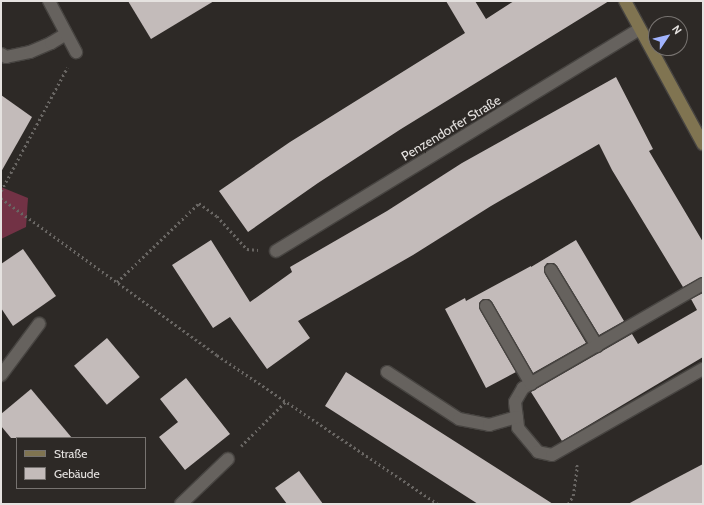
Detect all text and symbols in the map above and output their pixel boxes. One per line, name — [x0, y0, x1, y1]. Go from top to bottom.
north arrow — [648, 16, 688, 56]
text: N — [669, 22, 685, 37]
street label: Penzendorfer Straße — [398, 92, 504, 164]
legend — [16, 437, 146, 489]
text: Straße — [54, 446, 87, 461]
text: Gebäude — [54, 466, 100, 481]

